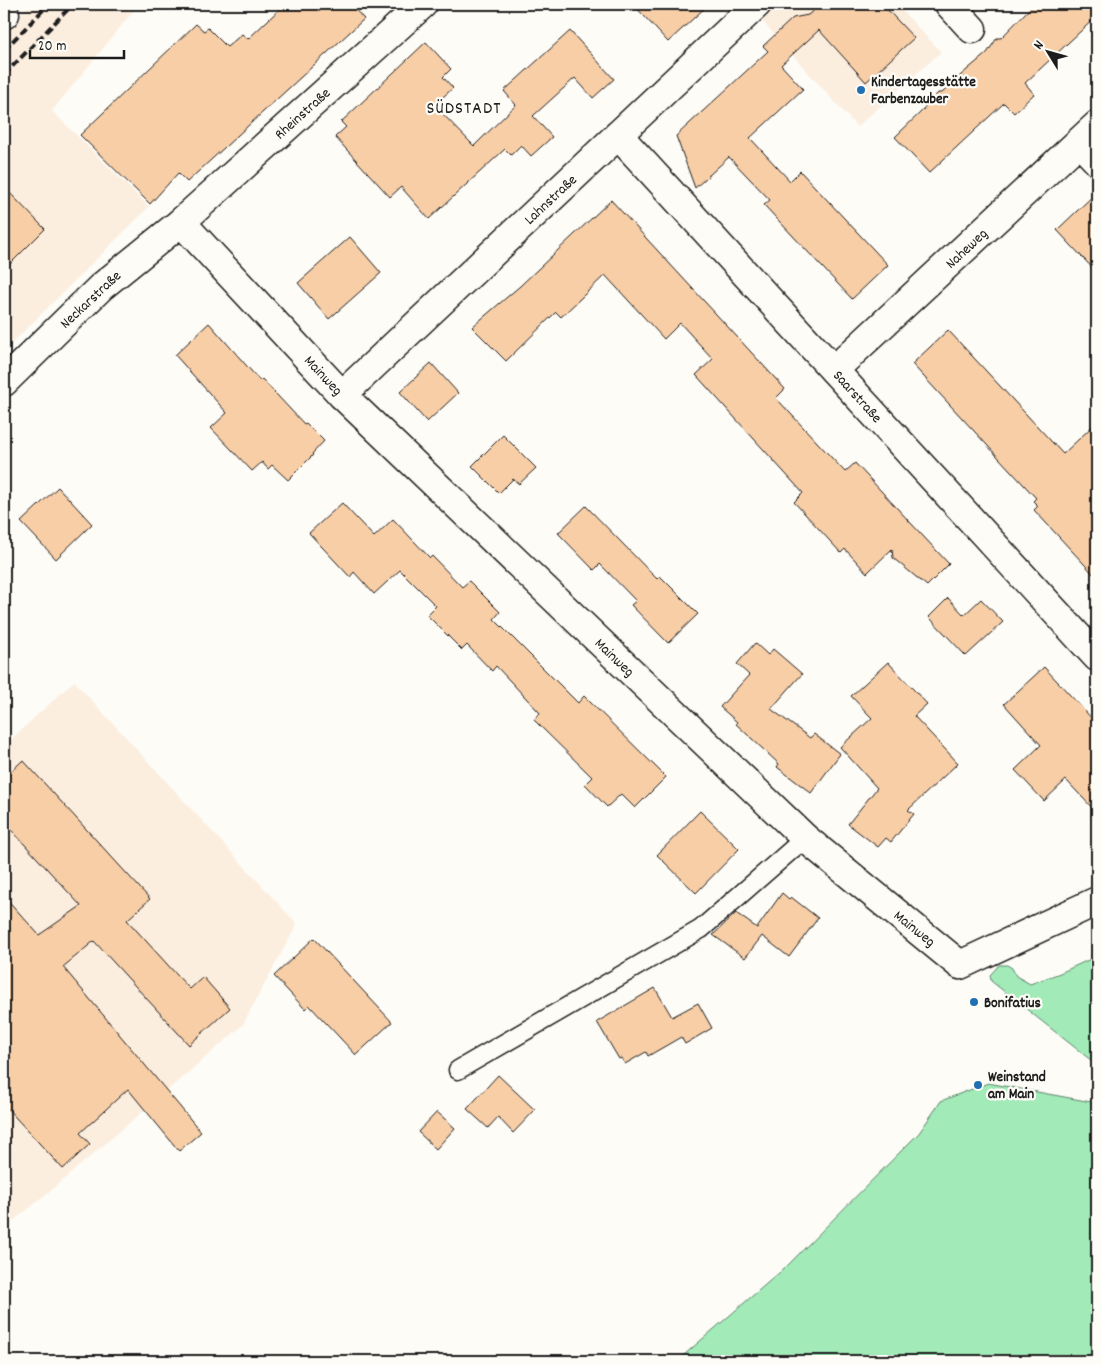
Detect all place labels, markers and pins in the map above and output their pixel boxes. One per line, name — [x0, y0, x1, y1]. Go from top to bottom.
place label: Kindertagesstätte Farbenzauber — [871, 72, 976, 111]
marker: Kindertagesstätte Farbenzauber — [855, 84, 867, 96]
place label: Bonifatius — [984, 993, 1041, 1015]
marker: Bonifatius — [968, 996, 980, 1008]
place label: Weinstand am Main — [988, 1067, 1046, 1106]
marker: Weinstand am Main — [972, 1079, 984, 1091]

